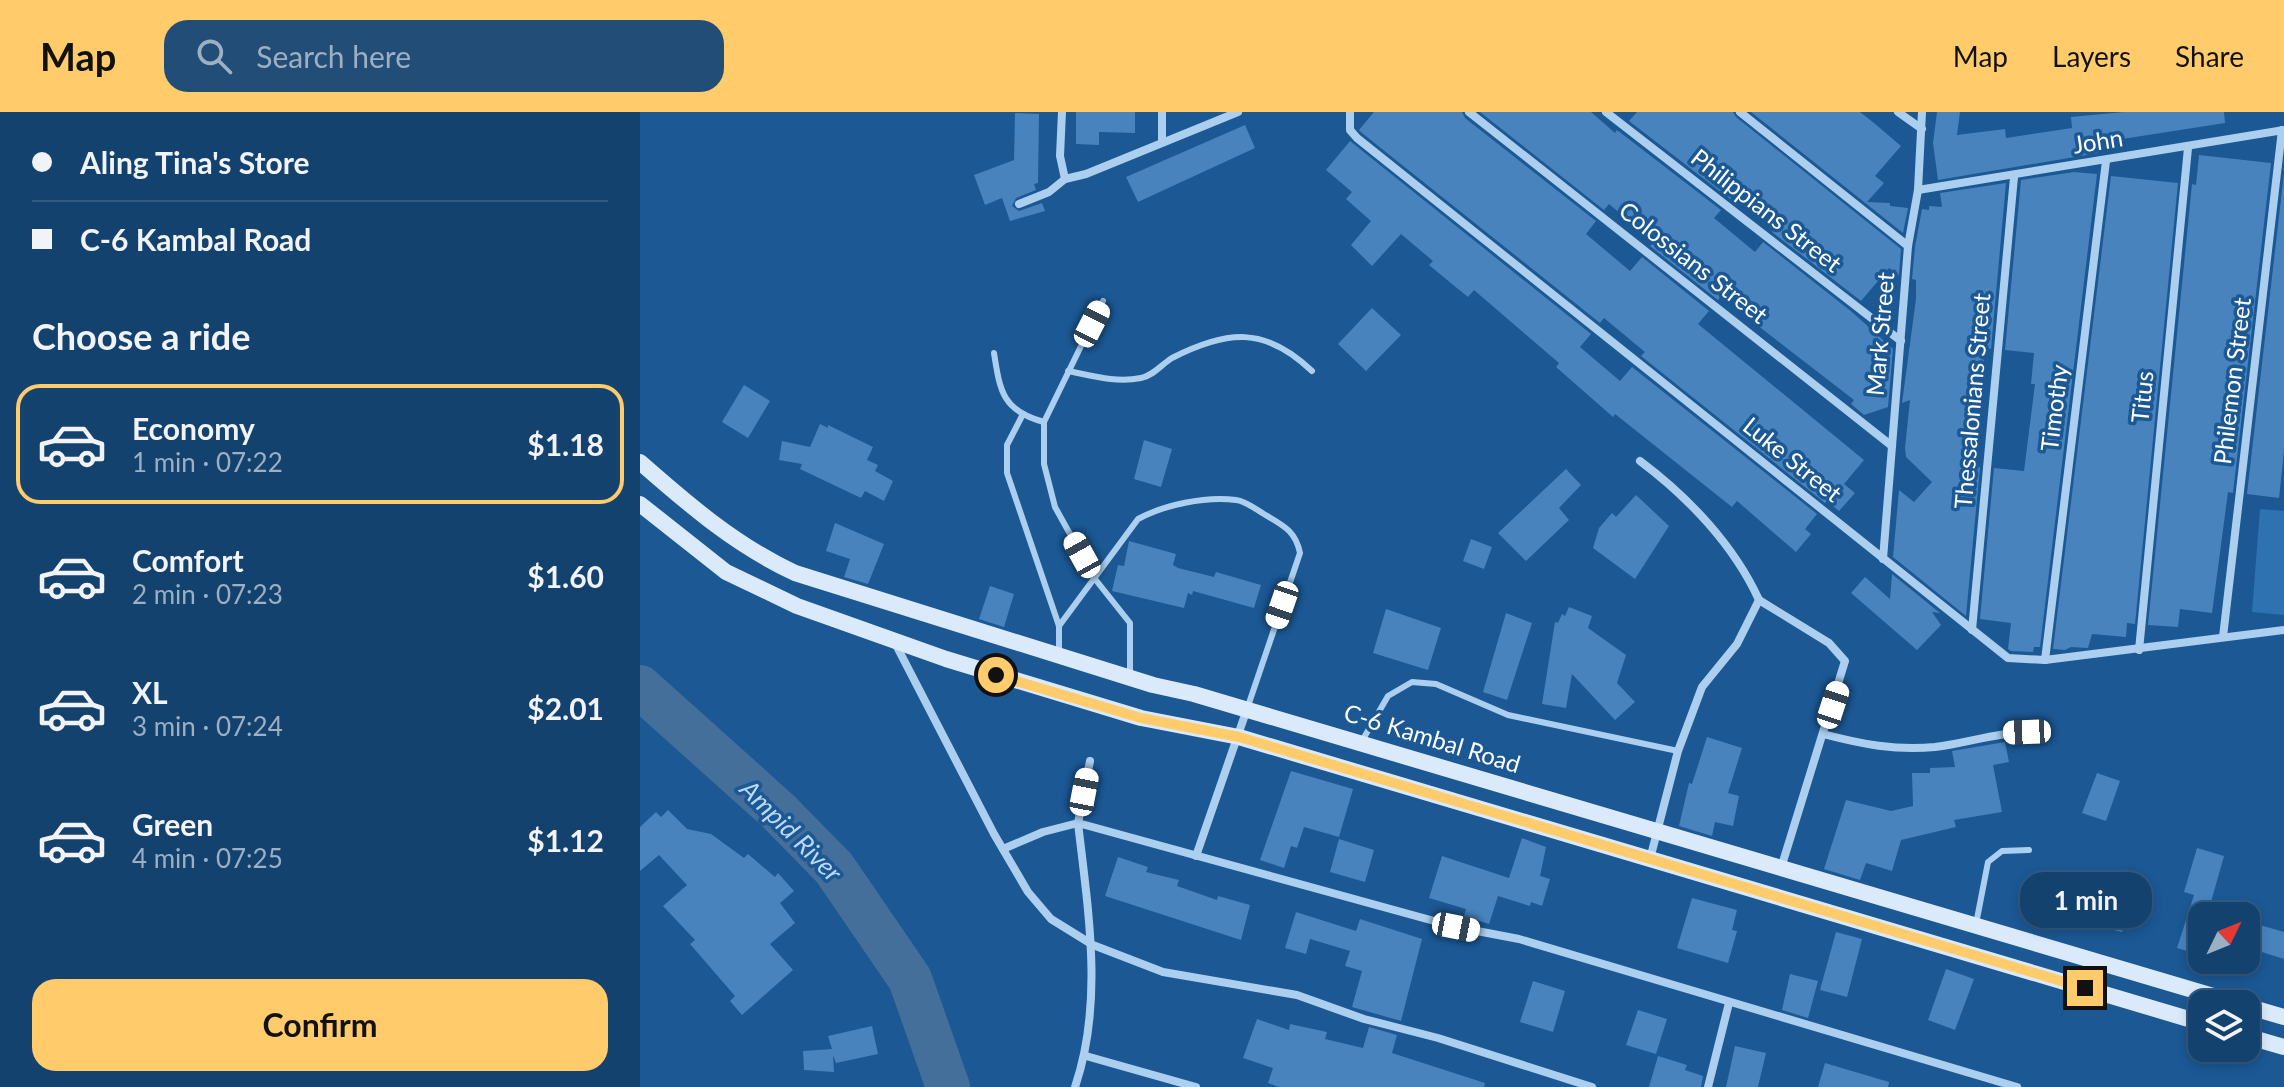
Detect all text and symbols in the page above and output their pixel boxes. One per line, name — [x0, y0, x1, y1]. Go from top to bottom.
search box — [164, 20, 724, 92]
text: Map — [40, 33, 116, 79]
icon: search — [192, 34, 236, 78]
text: Search here — [256, 38, 411, 74]
text: Map — [1953, 39, 2008, 73]
text: Layers — [2052, 39, 2131, 73]
text: Share — [2175, 39, 2244, 73]
street label: John — [2071, 122, 2125, 159]
street label: Philippians Street — [1686, 142, 1848, 278]
text: Aling Tina's Store — [80, 144, 309, 180]
street label: Colossians Street — [1614, 195, 1774, 329]
text: C-6 Kambal Road — [80, 221, 311, 257]
street label: Mark Street — [1860, 270, 1899, 397]
street label: Thessalonians Street — [1948, 292, 1995, 510]
street label: Philemon Street — [2207, 295, 2256, 466]
car — [1070, 297, 1114, 351]
text: Choose a ride — [32, 314, 251, 358]
street label: Timothy — [2034, 362, 2073, 453]
street label: Titus — [2124, 369, 2159, 424]
icon: car — [36, 408, 108, 480]
text: Economy — [132, 410, 255, 446]
street label: Luke Street — [1738, 410, 1848, 508]
text: $1.18 — [527, 426, 604, 462]
text: 1 min · 07:22 — [132, 446, 283, 478]
car — [1060, 528, 1104, 582]
icon: car — [36, 540, 108, 612]
text: Comfort — [132, 542, 244, 578]
text: $1.60 — [527, 558, 604, 594]
text: 2 min · 07:23 — [132, 578, 283, 610]
car — [1263, 578, 1301, 632]
route start — [978, 657, 1014, 693]
icon: car — [36, 672, 108, 744]
text: XL — [132, 674, 168, 710]
car — [1814, 678, 1852, 732]
text: $2.01 — [527, 690, 604, 726]
street label: C-6 Kambal Road — [1341, 697, 1524, 778]
text: 3 min · 07:24 — [132, 710, 283, 742]
car — [2003, 719, 2051, 745]
car — [1068, 766, 1100, 818]
water label: Ampid River — [733, 772, 850, 889]
icon: car — [36, 804, 108, 876]
text: Green — [132, 806, 213, 842]
text: $1.12 — [527, 822, 604, 858]
text: 4 min · 07:25 — [132, 842, 283, 874]
callout: 1 min — [2019, 872, 2151, 928]
text: 1 min — [2054, 884, 2118, 916]
north arrow — [2188, 902, 2260, 974]
map controls — [2188, 902, 2260, 1062]
car — [1430, 911, 1482, 943]
route end — [2067, 970, 2103, 1006]
button: Confirm — [32, 979, 608, 1071]
button: layers — [2188, 990, 2260, 1062]

